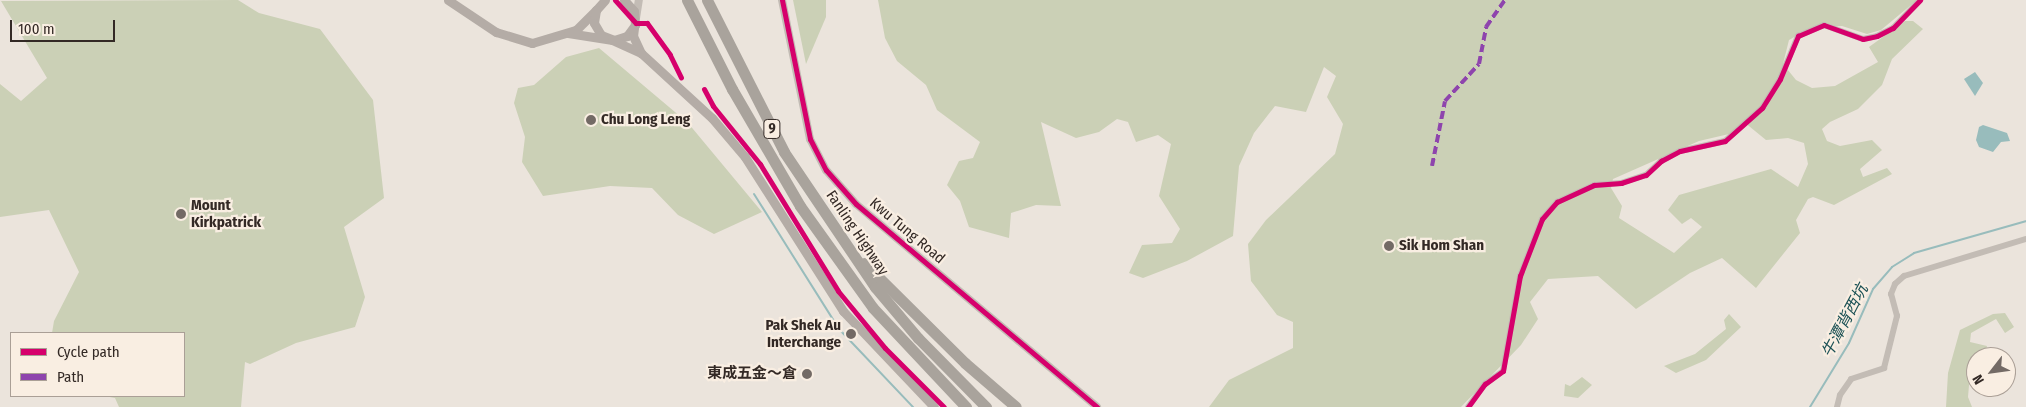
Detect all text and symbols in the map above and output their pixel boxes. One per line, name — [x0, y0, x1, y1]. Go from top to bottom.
scale bar — [12, 10, 118, 42]
text: 100 m — [18, 20, 55, 38]
place label: Chu Long Leng — [601, 111, 690, 129]
marker: Chu Long Leng — [585, 114, 597, 126]
road number: 9 — [763, 118, 781, 140]
street label: Fanling Highway — [822, 187, 892, 279]
street label: Kwu Tung Road — [866, 194, 948, 268]
place label: Mount Kirkpatrick — [191, 196, 261, 231]
marker: Mount Kirkpatrick — [175, 208, 187, 220]
place label: Sik Hom Shan — [1399, 237, 1484, 255]
marker: Sik Hom Shan — [1383, 240, 1395, 252]
water label: 牛潭背西坑 — [1818, 281, 1872, 361]
place label: Pak Shek Au Interchange — [765, 316, 841, 351]
marker: Pak Shek Au Interchange — [845, 328, 857, 340]
legend — [10, 332, 185, 397]
text: Cycle path — [57, 343, 120, 361]
north arrow — [1966, 347, 2016, 397]
place label: 東成五金～倉 — [707, 365, 797, 383]
text: Path — [57, 368, 84, 386]
marker: 東成五金～倉 — [801, 368, 813, 380]
text: N — [1969, 371, 1988, 387]

